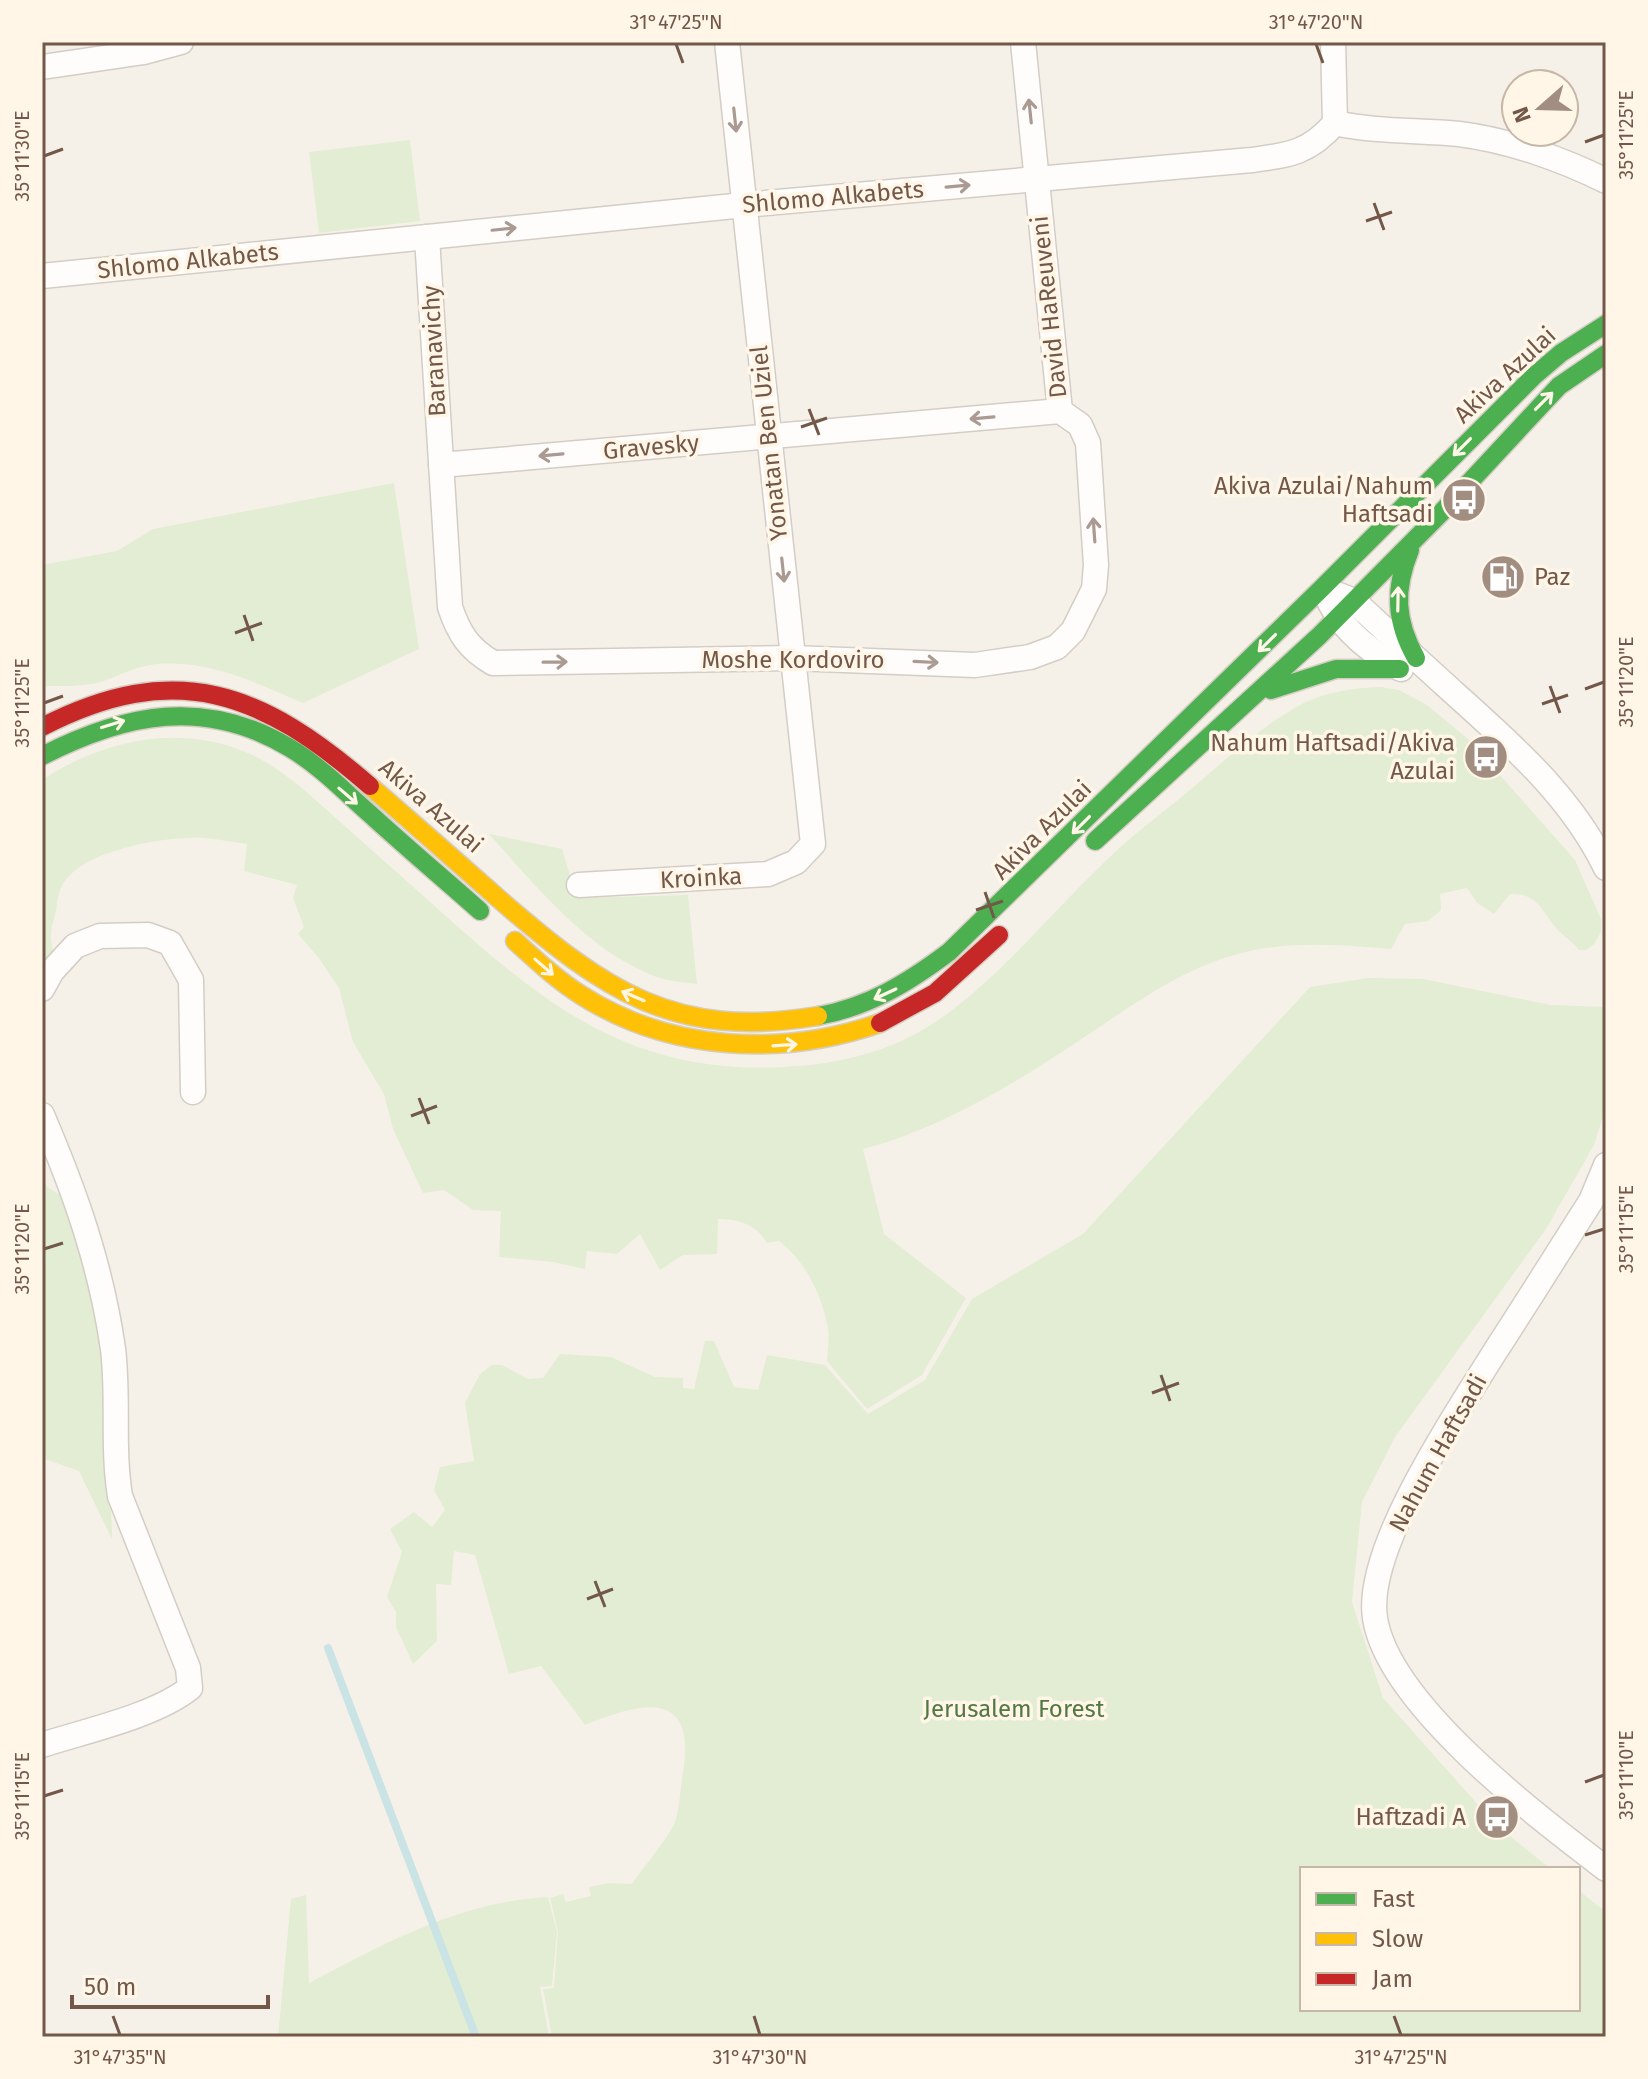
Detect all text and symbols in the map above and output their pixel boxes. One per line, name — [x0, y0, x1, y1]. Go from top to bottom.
text: 31°47'25"N — [629, 10, 723, 34]
text: 31°47'20"N — [1269, 10, 1363, 34]
north arrow — [1500, 68, 1580, 148]
text: 35°11'25"E — [1614, 90, 1638, 180]
one-way arrow — [1023, 98, 1038, 124]
text: N — [1506, 103, 1537, 126]
one-way arrow — [727, 106, 742, 132]
text: 35°11'30"E — [10, 110, 34, 202]
street label: Shlomo Alkabets — [741, 175, 925, 219]
one-way arrow — [944, 178, 971, 193]
street label: David HaReuveni — [1025, 214, 1073, 400]
one-way arrow — [490, 222, 517, 237]
street label: Shlomo Alkabets — [96, 238, 280, 284]
street label: Baranavichy — [417, 284, 451, 417]
street label: Akiva Azulai — [1449, 321, 1561, 429]
street label: Yonatan Ben Uziel — [745, 344, 793, 542]
one-way arrow — [1534, 392, 1553, 411]
one-way arrow — [969, 411, 996, 426]
street label: Gravesky — [602, 429, 700, 465]
one-way arrow — [1453, 437, 1472, 456]
one-way arrow — [538, 448, 565, 463]
place label: Akiva Azulai/Nahum Haftsadi — [1214, 472, 1433, 528]
bus stop icon: Akiva Azulai/Nahum Haftsadi — [1440, 476, 1488, 524]
one-way arrow — [1086, 517, 1101, 544]
fuel station icon: Paz — [1479, 553, 1527, 601]
one-way arrow — [775, 556, 790, 583]
place label: Paz — [1534, 563, 1570, 591]
one-way arrow — [1390, 586, 1405, 613]
one-way arrow — [1258, 633, 1277, 652]
text: 35°11'20"E — [1614, 636, 1638, 728]
street label: Moshe Kordoviro — [701, 646, 885, 674]
one-way arrow — [541, 654, 568, 670]
one-way arrow — [912, 655, 939, 670]
text: 35°11'25"E — [10, 658, 34, 748]
one-way arrow — [99, 716, 125, 731]
place label: Nahum Haftsadi/Akiva Azulai — [1210, 729, 1455, 785]
bus stop icon: Nahum Haftsadi/Akiva Azulai — [1462, 733, 1510, 781]
street label: Akiva Azulai — [373, 753, 489, 859]
street label: Akiva Azulai — [987, 775, 1097, 885]
one-way arrow — [338, 786, 358, 804]
one-way arrow — [1072, 815, 1091, 834]
street label: Kroinka — [659, 862, 743, 894]
one-way arrow — [534, 958, 554, 976]
one-way arrow — [873, 987, 897, 1002]
one-way arrow — [621, 988, 646, 1003]
one-way arrow — [771, 1037, 798, 1052]
text: 35°11'15"E — [1614, 1185, 1638, 1273]
text: 35°11'20"E — [10, 1203, 34, 1295]
street label: Nahum Haftsadi — [1383, 1369, 1493, 1537]
park label: Jerusalem Forest — [924, 1695, 1105, 1723]
text: 35°11'10"E — [1614, 1730, 1638, 1820]
text: 35°11'15"E — [10, 1752, 34, 1840]
bus stop icon: Haftzadi A — [1473, 1793, 1521, 1841]
place label: Haftzadi A — [1356, 1803, 1466, 1831]
legend — [1300, 1867, 1580, 2011]
text: Fast — [1372, 1885, 1415, 1913]
text: Slow — [1372, 1925, 1423, 1953]
scale bar — [72, 1959, 268, 2009]
text: Jam — [1372, 1965, 1413, 1993]
text: 50 m — [84, 1973, 136, 2001]
text: 31°47'35"N — [73, 2045, 167, 2069]
text: 31°47'30"N — [713, 2045, 807, 2069]
text: 31°47'25"N — [1354, 2045, 1448, 2069]

